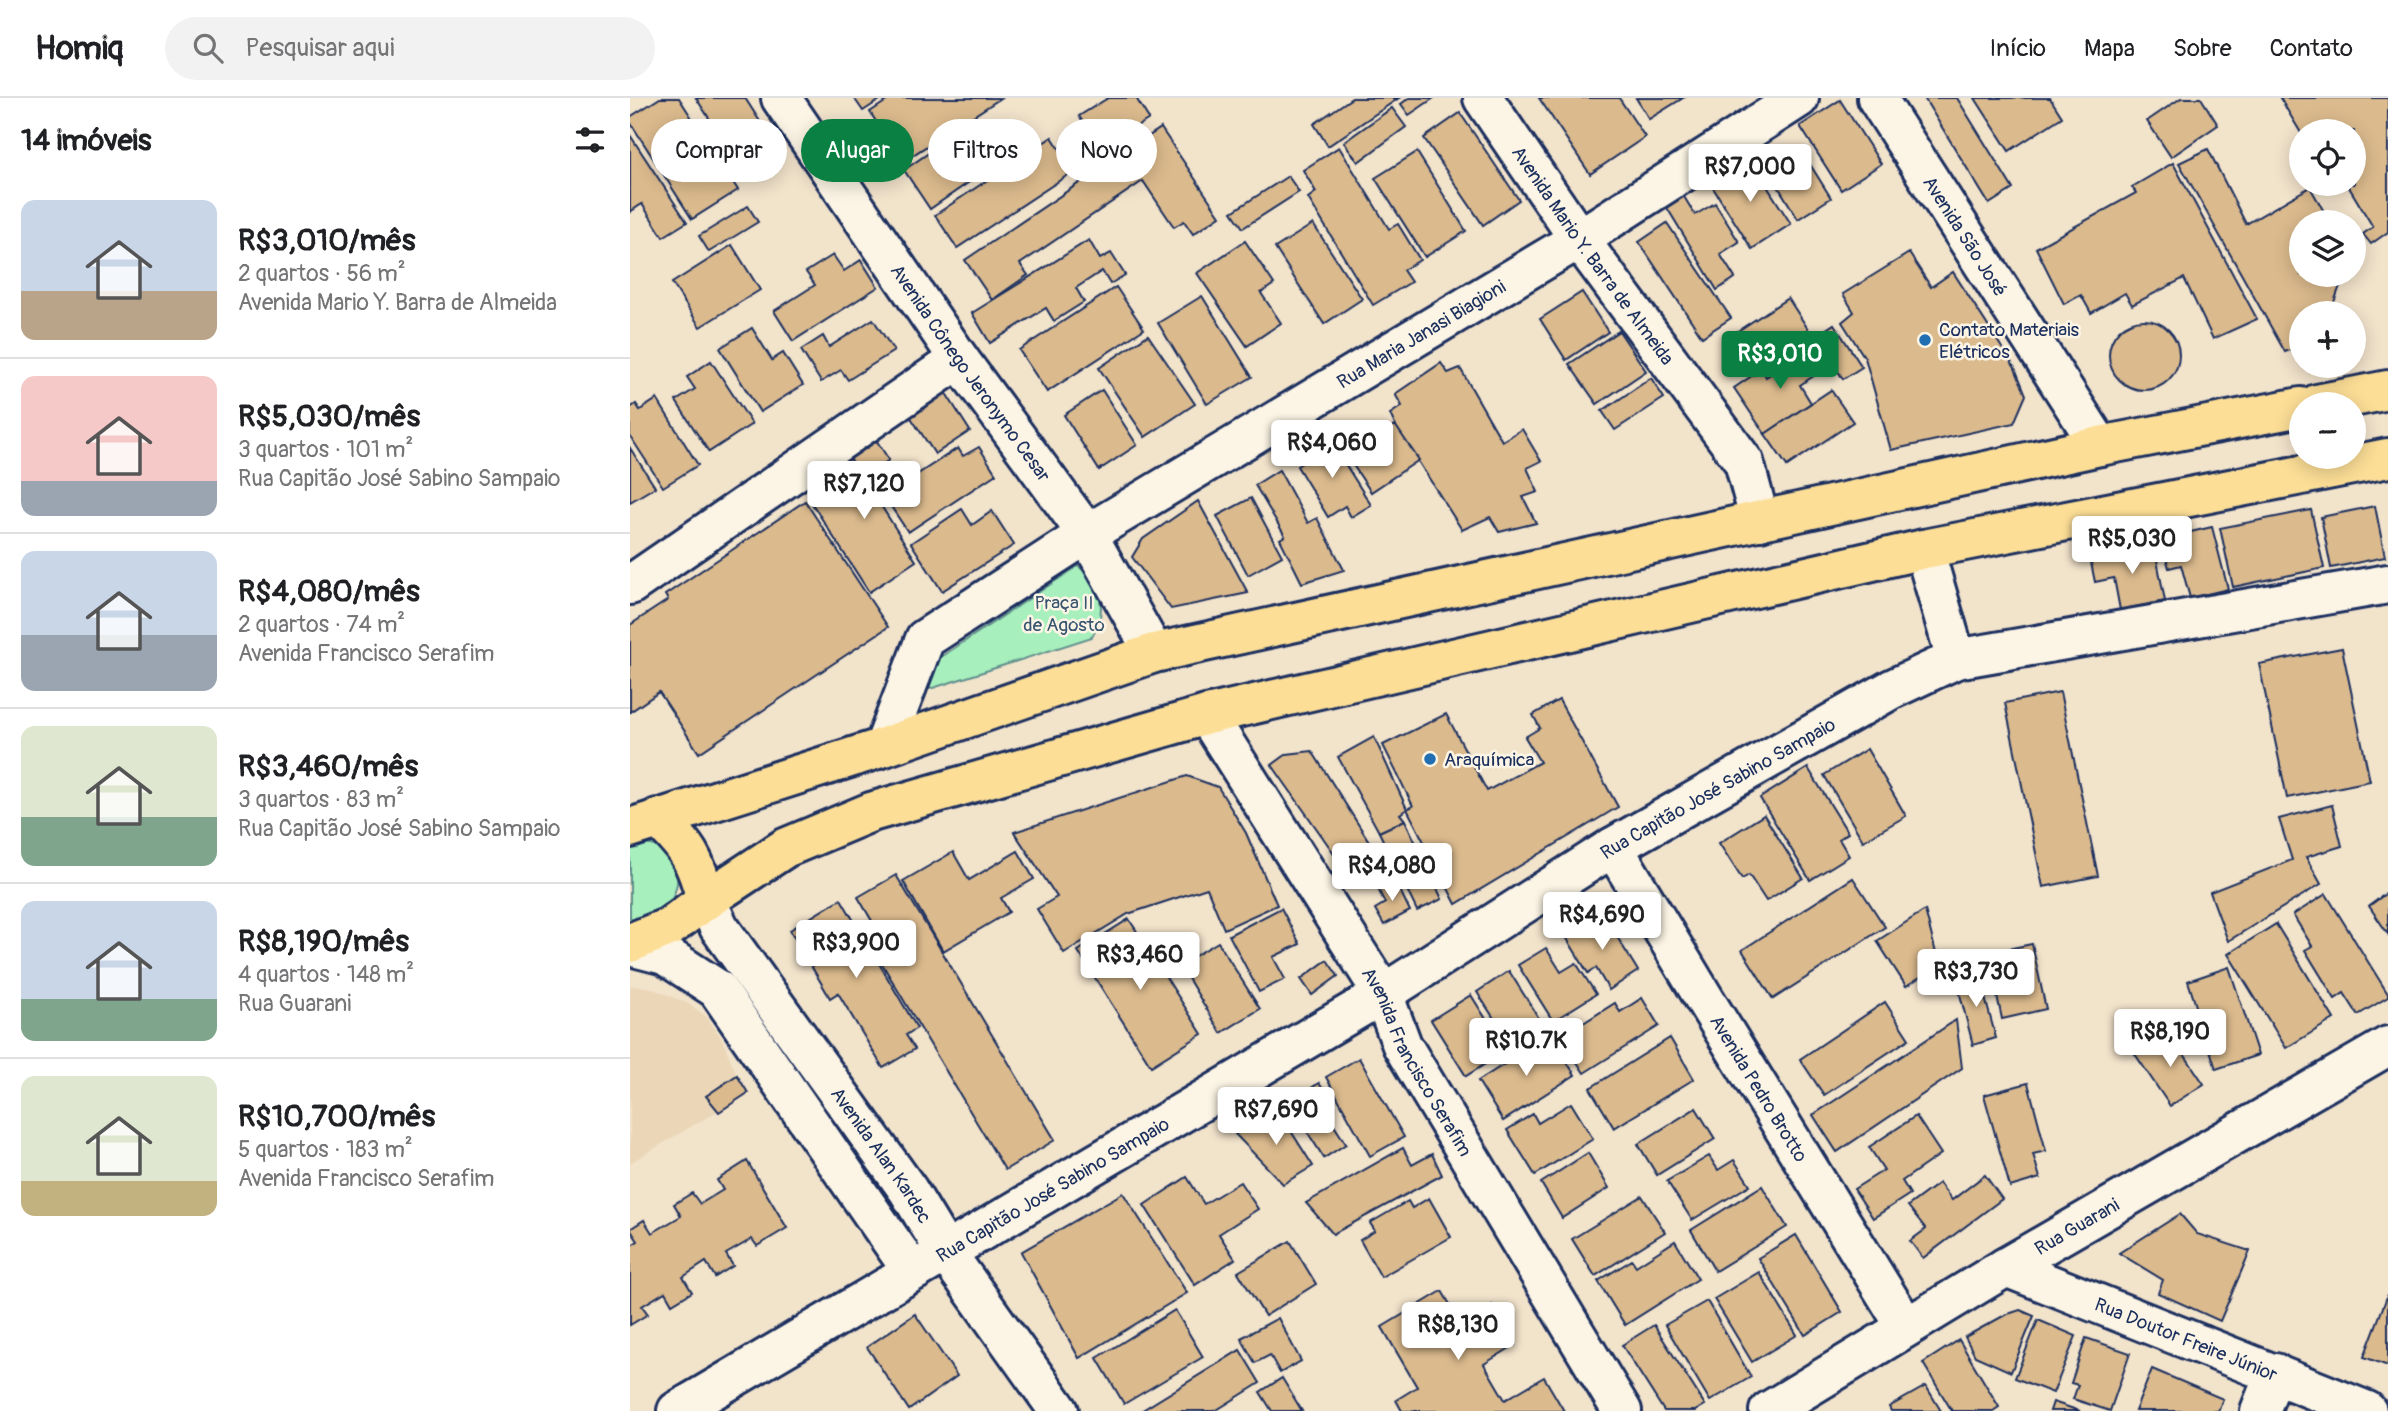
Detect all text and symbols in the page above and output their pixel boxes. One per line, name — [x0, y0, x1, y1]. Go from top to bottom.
search box — [165, 17, 655, 80]
text: Homiq — [35, 28, 123, 69]
icon: search — [189, 29, 227, 67]
text: Pesquisar aqui — [245, 32, 395, 64]
text: Início — [1990, 34, 2046, 63]
text: Mapa — [2084, 34, 2135, 63]
text: Sobre — [2173, 34, 2232, 63]
text: Contato — [2270, 34, 2353, 63]
chip: Comprar — [651, 119, 787, 182]
chip: Alugar — [801, 119, 914, 182]
chip: Filtros — [928, 119, 1042, 182]
chip: Novo — [1056, 119, 1157, 182]
map controls — [2289, 119, 2366, 469]
button: locate — [2289, 119, 2366, 196]
icon: filters — [571, 121, 609, 159]
text: 14 imóveis — [21, 122, 151, 159]
street label: Avenida Mario Y. Barra de Almeida — [1506, 142, 1679, 370]
pin: R$7,000 — [1685, 144, 1815, 204]
text: R$7,000 — [1705, 152, 1795, 181]
street label: Avenida São José — [1917, 172, 2012, 301]
button: layers — [2289, 210, 2366, 287]
text: R$3,010/mês — [238, 222, 416, 259]
icon: home — [77, 228, 161, 312]
text: 2 quartos · 56 m² — [238, 259, 406, 288]
street label: Avenida Cônego Jeronymo Cesar — [885, 260, 1056, 487]
street label: Rua Maria Janasi Biagioni — [1333, 275, 1510, 394]
text: Avenida Mario Y. Barra de Almeida — [238, 288, 557, 317]
button: + — [2289, 301, 2366, 378]
place label: Contato Materiais Elétricos — [1939, 318, 2080, 364]
pin: R$3,010 — [1715, 331, 1845, 391]
marker: Contato Materiais Elétricos — [1917, 332, 1933, 348]
text: R$3,010 — [1738, 339, 1822, 368]
button: − — [2289, 392, 2366, 469]
text: R$5,030/mês — [238, 398, 420, 435]
icon: home — [77, 404, 161, 488]
pin: R$4,060 — [1267, 420, 1397, 480]
text: R$4,060 — [1287, 428, 1377, 457]
text: 3 quartos · 101 m² — [238, 435, 413, 464]
pin: R$7,120 — [799, 462, 929, 521]
text: Rua Capitão José Sabino Sampaio — [238, 464, 560, 493]
text: R$7,120 — [823, 469, 905, 498]
pin: R$5,030 — [2067, 517, 2197, 576]
text: R$5,030 — [2088, 524, 2176, 553]
text: R$4,080/mês — [238, 573, 420, 610]
icon: home — [77, 579, 161, 663]
park label: Praça II de Agosto — [1023, 591, 1105, 637]
text: 2 quartos · 74 m² — [238, 610, 405, 639]
text: Avenida Francisco Serafim — [238, 639, 495, 668]
street label: Rua Capitão José Sabino Sampaio — [1596, 713, 1840, 865]
text: R$3,460/mês — [238, 748, 418, 785]
place label: Araquímica — [1444, 748, 1535, 772]
marker: Araquímica — [1422, 751, 1438, 767]
icon: home — [77, 754, 161, 838]
text: 3 quartos · 83 m² — [238, 785, 404, 814]
text: Rua Capitão José Sabino Sampaio — [238, 814, 560, 843]
pin: R$4,080 — [1327, 844, 1457, 903]
text: R$4,080 — [1348, 851, 1436, 880]
pin: R$4,690 — [1537, 892, 1667, 952]
text: R$4,690 — [1559, 900, 1645, 929]
pin: R$3,900 — [791, 920, 921, 980]
text: R$8,190/mês — [238, 923, 409, 960]
text: R$3,900 — [812, 928, 900, 957]
icon: home — [77, 929, 161, 1013]
pin: R$3,460 — [1075, 932, 1205, 992]
text: R$3,460 — [1097, 940, 1183, 969]
pin: R$3,730 — [1911, 950, 2041, 1009]
text: R$3,730 — [1933, 957, 2019, 986]
text: 4 quartos · 148 m² — [238, 960, 414, 989]
street label: Avenida Francisco Serafim — [1356, 963, 1477, 1161]
text: Rua Guarani — [238, 989, 351, 1018]
pin: R$8,190 — [2105, 1010, 2235, 1069]
street label: Avenida Pedro Brotto — [1704, 1011, 1813, 1167]
text: R$8,190 — [2130, 1017, 2210, 1046]
pin: R$10.7K — [1461, 1018, 1591, 1078]
text: R$10.7K — [1485, 1026, 1567, 1055]
street label: Avenida Alan Kardec — [825, 1083, 936, 1228]
pin: R$7,690 — [1211, 1088, 1341, 1147]
text: R$7,690 — [1234, 1095, 1318, 1124]
text: R$10,700/mês — [238, 1098, 435, 1135]
icon: home — [77, 1104, 161, 1188]
street label: Rua Capitão José Sabino Sampaio — [932, 1112, 1174, 1268]
text: 5 quartos · 183 m² — [238, 1135, 413, 1164]
text: Avenida Francisco Serafim — [238, 1164, 495, 1193]
street label: Rua Guarani — [2031, 1193, 2124, 1261]
street label: Rua Doutor Freire Júnior — [2091, 1293, 2281, 1387]
pin: R$8,130 — [1393, 1302, 1523, 1362]
text: R$8,130 — [1418, 1310, 1498, 1339]

